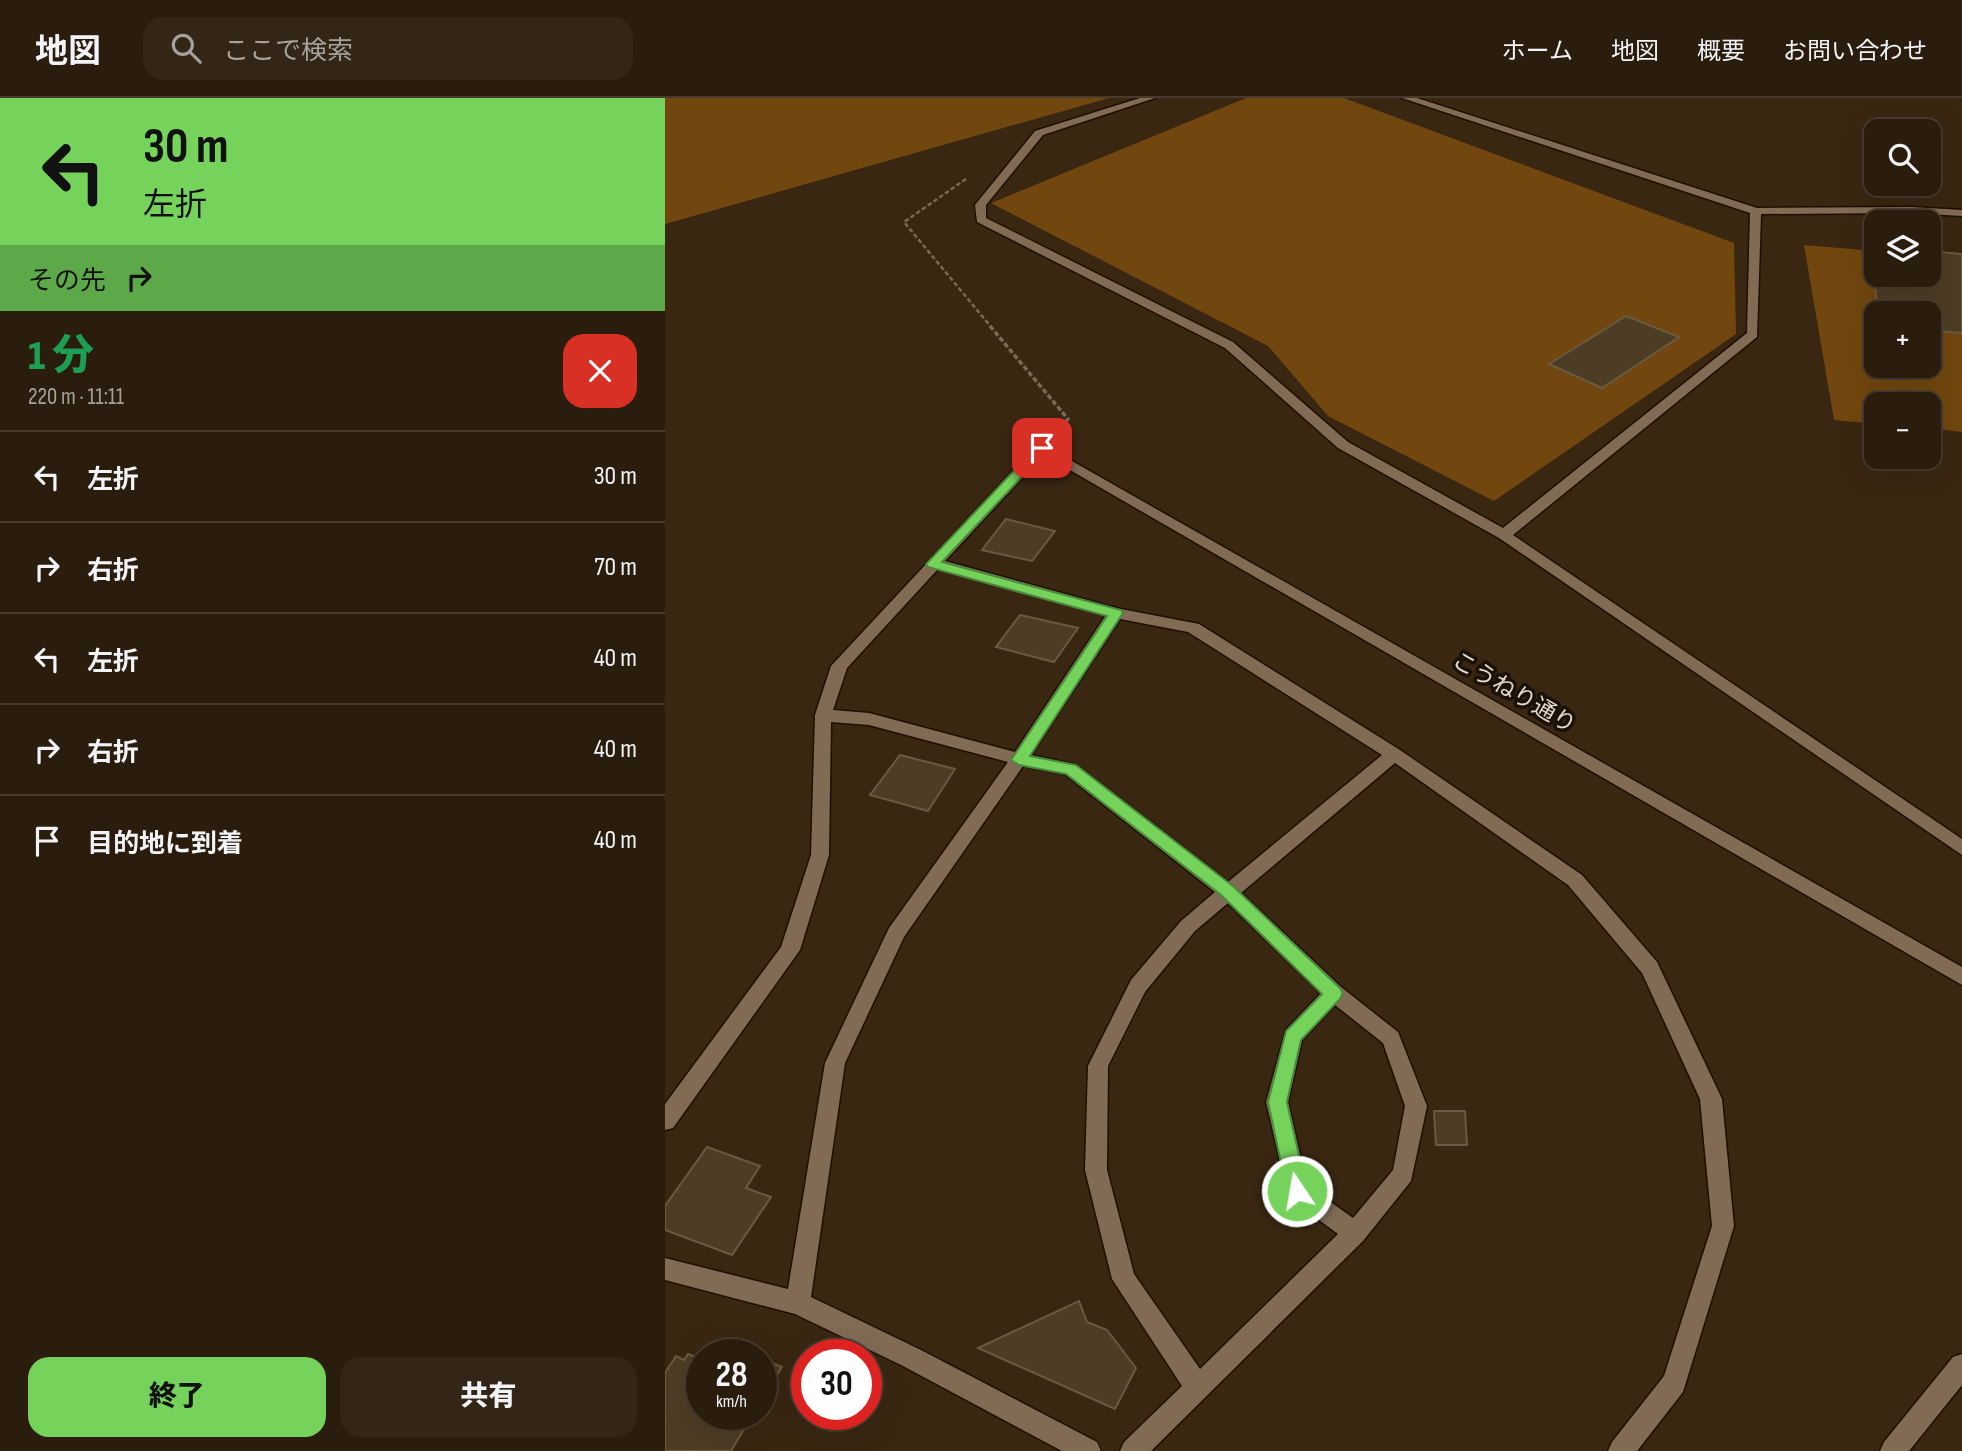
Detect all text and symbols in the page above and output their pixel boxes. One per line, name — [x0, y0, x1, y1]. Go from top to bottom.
search box — [143, 17, 633, 80]
icon: search — [167, 29, 205, 67]
text: 地図 — [35, 32, 101, 72]
text: ここで検索 — [223, 36, 353, 67]
text: ホーム — [1502, 37, 1573, 66]
text: 地図 — [1611, 37, 1659, 66]
text: 概要 — [1697, 37, 1745, 66]
text: お問い合わせ — [1783, 37, 1927, 66]
text: 30 m — [143, 118, 228, 177]
map controls — [1864, 119, 1941, 469]
button: search — [1864, 119, 1941, 196]
icon: left — [28, 126, 119, 217]
text: 左折 — [143, 186, 207, 225]
button: layers — [1864, 210, 1941, 287]
icon: right — [120, 259, 158, 297]
text: その先 — [28, 266, 106, 297]
button: + — [1864, 301, 1941, 378]
text: 1 分 — [28, 331, 94, 382]
button: close — [563, 334, 637, 408]
text: 220 m · 11:11 — [28, 383, 124, 411]
button: − — [1864, 392, 1941, 469]
pin — [1012, 418, 1072, 478]
icon: arrive — [1023, 429, 1061, 467]
icon: left — [28, 458, 66, 496]
text: 30 m — [594, 461, 637, 492]
text: 左折 — [87, 465, 139, 496]
icon: right — [28, 549, 66, 587]
text: 70 m — [594, 552, 637, 583]
text: 右折 — [87, 556, 139, 587]
icon: left — [28, 640, 66, 678]
text: 40 m — [594, 643, 637, 674]
street label: こうねり通り — [1447, 646, 1581, 740]
text: 左折 — [87, 647, 139, 678]
icon: right — [28, 731, 66, 769]
text: 40 m — [594, 734, 637, 765]
text: 右折 — [87, 738, 139, 769]
icon: arrive — [28, 822, 66, 860]
text: 40 m — [594, 825, 637, 856]
text: 目的地に到着 — [87, 829, 243, 860]
position arrow — [1260, 1154, 1334, 1228]
speed limit sign: 30 — [791, 1339, 882, 1430]
text: 28 — [716, 1354, 747, 1397]
button: 終了 — [28, 1357, 326, 1437]
button: 共有 — [340, 1357, 637, 1437]
text: km/h — [716, 1391, 747, 1412]

